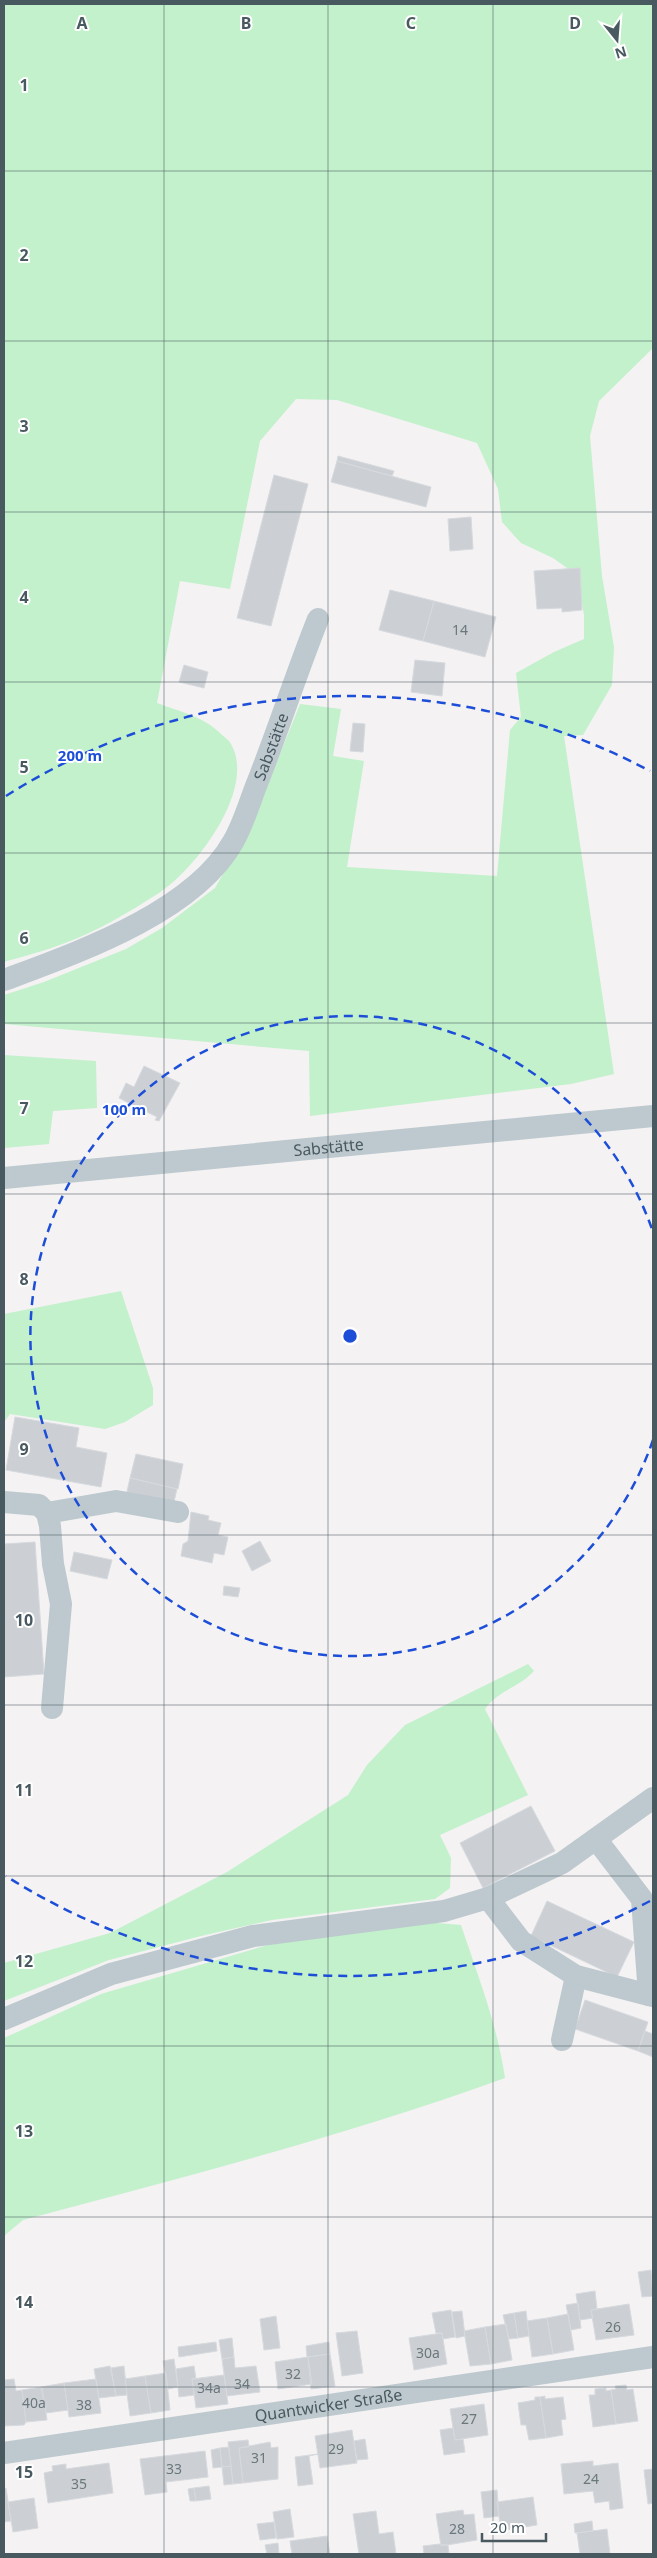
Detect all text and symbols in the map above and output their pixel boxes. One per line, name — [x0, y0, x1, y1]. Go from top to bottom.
text: A — [76, 12, 88, 34]
text: B — [241, 12, 251, 34]
text: C — [406, 12, 416, 34]
text: D — [569, 12, 581, 34]
north arrow — [592, 15, 642, 65]
text: N — [613, 42, 629, 64]
text: 1 — [19, 74, 29, 96]
text: 2 — [19, 244, 29, 266]
text: 3 — [19, 415, 29, 437]
text: 4 — [19, 586, 29, 608]
house number: 14 — [452, 620, 468, 639]
street label: Sabstätte — [248, 710, 293, 784]
text: 200 m — [58, 745, 102, 765]
text: 5 — [19, 756, 29, 778]
text: 6 — [19, 927, 29, 949]
text: 7 — [19, 1097, 29, 1119]
text: 100 m — [102, 1099, 146, 1119]
street label: Sabstätte — [292, 1133, 365, 1161]
text: 8 — [19, 1268, 29, 1290]
centre of rings — [341, 1327, 359, 1345]
text: 9 — [19, 1438, 29, 1460]
text: 10 — [15, 1609, 33, 1631]
text: 11 — [15, 1779, 33, 1801]
text: 12 — [15, 1950, 33, 1972]
text: 13 — [15, 2120, 33, 2142]
text: 14 — [15, 2291, 33, 2313]
house number: 26 — [605, 2317, 621, 2336]
house number: 30a — [416, 2343, 440, 2362]
house number: 32 — [285, 2364, 301, 2383]
house number: 34 — [234, 2374, 250, 2393]
house number: 34a — [197, 2378, 221, 2397]
street label: Quantwicker Straße — [253, 2383, 404, 2427]
house number: 40a — [22, 2393, 46, 2412]
house number: 38 — [76, 2395, 92, 2414]
house number: 27 — [461, 2409, 477, 2428]
house number: 29 — [328, 2439, 344, 2458]
house number: 31 — [251, 2448, 267, 2467]
house number: 33 — [166, 2459, 182, 2478]
text: 15 — [15, 2461, 33, 2483]
house number: 24 — [583, 2469, 599, 2488]
house number: 35 — [71, 2474, 87, 2493]
scale bar — [482, 2510, 546, 2542]
text: 20 m — [490, 2517, 525, 2537]
house number: 28 — [449, 2519, 465, 2538]

